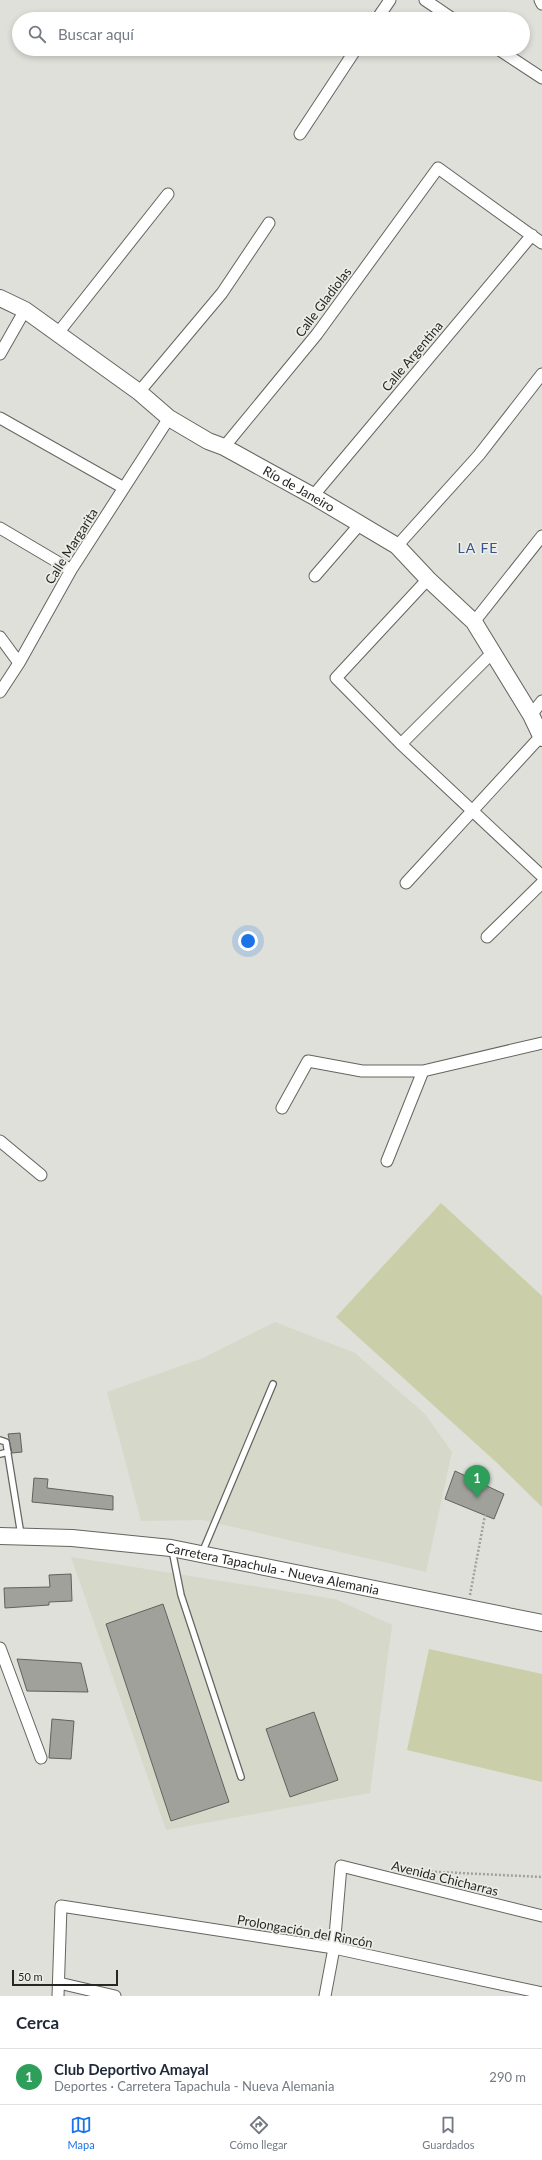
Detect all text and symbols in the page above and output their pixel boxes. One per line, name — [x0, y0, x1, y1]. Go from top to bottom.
search box — [12, 12, 530, 56]
icon: search — [26, 23, 48, 45]
text: Buscar aquí — [58, 25, 134, 43]
street label: Calle Gladiolas — [292, 264, 355, 340]
street label: Calle Argentina — [378, 318, 446, 394]
street label: Río de Janeiro — [260, 462, 338, 515]
street label: Calle Margarita — [41, 505, 101, 587]
district label: LA FE — [458, 539, 498, 556]
your location — [238, 931, 258, 951]
pin: 1 — [464, 1465, 490, 1498]
street label: Carretera Tapachula - Nueva Alemania — [165, 1540, 381, 1598]
street label: Avenida Chicharras — [390, 1857, 500, 1899]
street label: Prolongación del Rincón — [236, 1911, 374, 1951]
scale bar — [12, 1968, 118, 1987]
text: 50 m — [18, 1970, 43, 1983]
text: Cerca — [16, 2012, 59, 2033]
text: Club Deportivo Amayal — [54, 2060, 209, 2078]
text: 1 — [25, 2069, 33, 2085]
text: 290 m — [489, 2069, 526, 2085]
text: Deportes · Carretera Tapachula - Nueva Alemania — [54, 2078, 334, 2094]
tab: Mapa — [67, 2114, 95, 2151]
tab: Cómo llegar — [230, 2114, 287, 2151]
tab: Guardados — [422, 2114, 474, 2151]

